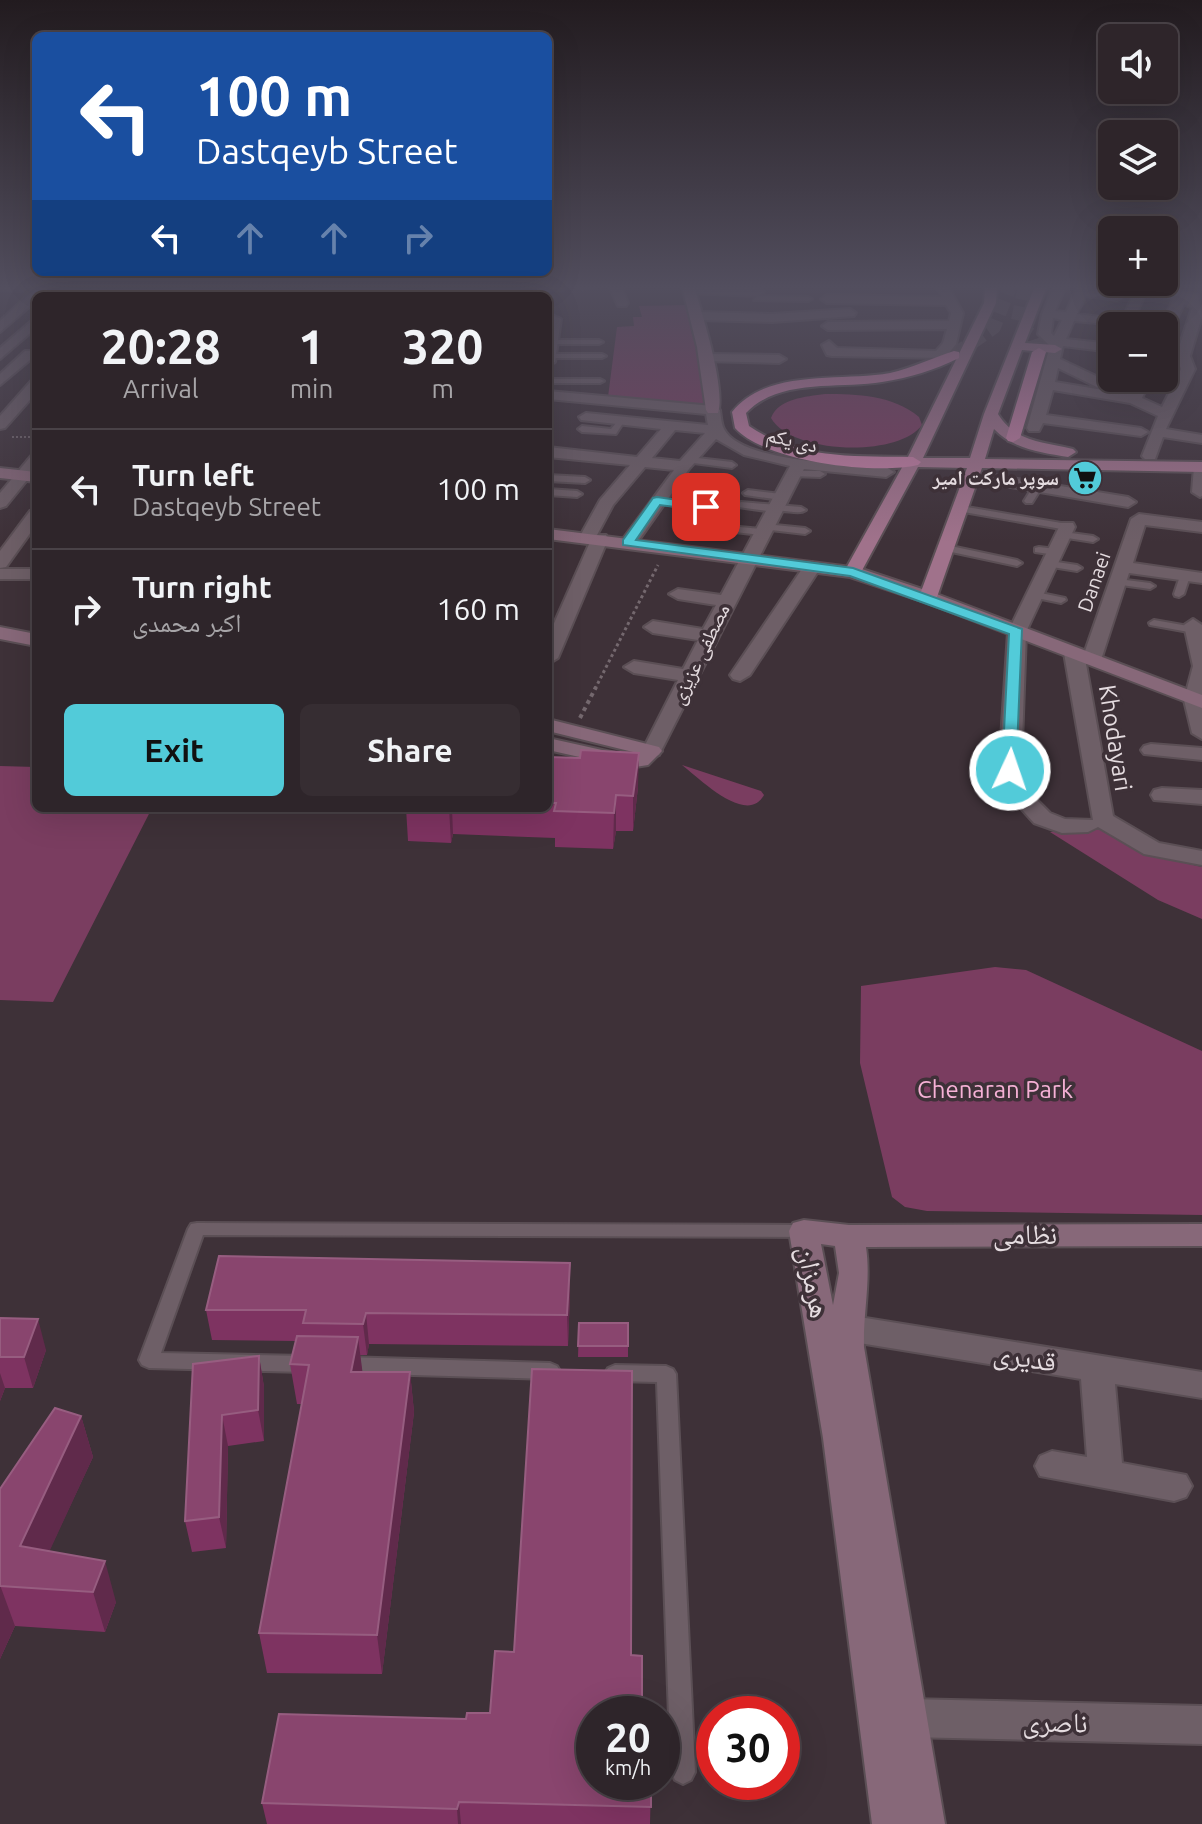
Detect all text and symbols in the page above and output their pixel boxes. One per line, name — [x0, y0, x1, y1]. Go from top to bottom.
map controls — [1098, 24, 1178, 392]
button: sound — [1098, 24, 1178, 104]
icon: left — [64, 64, 168, 168]
text: 100 m — [196, 64, 352, 127]
button: layers — [1098, 120, 1178, 200]
text: Dastqeyb Street — [196, 130, 458, 171]
icon: left — [144, 216, 188, 260]
icon: ahead — [228, 216, 272, 260]
icon: ahead — [312, 216, 356, 260]
icon: right — [396, 216, 440, 260]
button: + — [1098, 216, 1178, 296]
button: − — [1098, 312, 1178, 392]
text: 20:28 — [101, 319, 221, 373]
text: 1 — [298, 319, 325, 373]
text: 320 — [402, 319, 483, 373]
text: Arrival — [123, 374, 199, 403]
text: min — [290, 374, 333, 403]
text: m — [431, 374, 454, 403]
street label: دی یکم — [764, 422, 820, 459]
text: Turn left — [132, 458, 254, 492]
supermarket icon: سوپر مارکت امیر — [1066, 459, 1104, 497]
place label: سوپر مارکت امیر — [932, 466, 1059, 490]
icon: left — [64, 467, 108, 511]
text: 100 m — [436, 472, 520, 506]
pin — [672, 473, 740, 541]
icon: arrive — [684, 485, 728, 529]
text: Dastqeyb Street — [132, 492, 321, 521]
street label: Danaei — [1073, 549, 1114, 615]
text: Turn right — [132, 570, 272, 604]
icon: right — [64, 587, 108, 631]
text: 160 m — [436, 592, 520, 626]
street label: مصطفی عزیزی — [665, 600, 735, 708]
text: اکبر محمدی — [132, 608, 241, 637]
street label: Khodayari — [1094, 683, 1137, 793]
button: Exit — [64, 704, 284, 796]
button: Share — [300, 704, 520, 796]
position arrow — [968, 728, 1052, 812]
park label: Chenaran Park — [917, 1076, 1073, 1103]
street label: نظامی — [993, 1218, 1057, 1252]
street label: هرمزان — [790, 1243, 837, 1321]
street label: قدیری — [991, 1336, 1059, 1379]
speed limit sign: 30 — [696, 1696, 800, 1800]
street label: ناصری — [1022, 1705, 1088, 1740]
text: 20 — [605, 1715, 651, 1760]
text: km/h — [605, 1756, 651, 1779]

